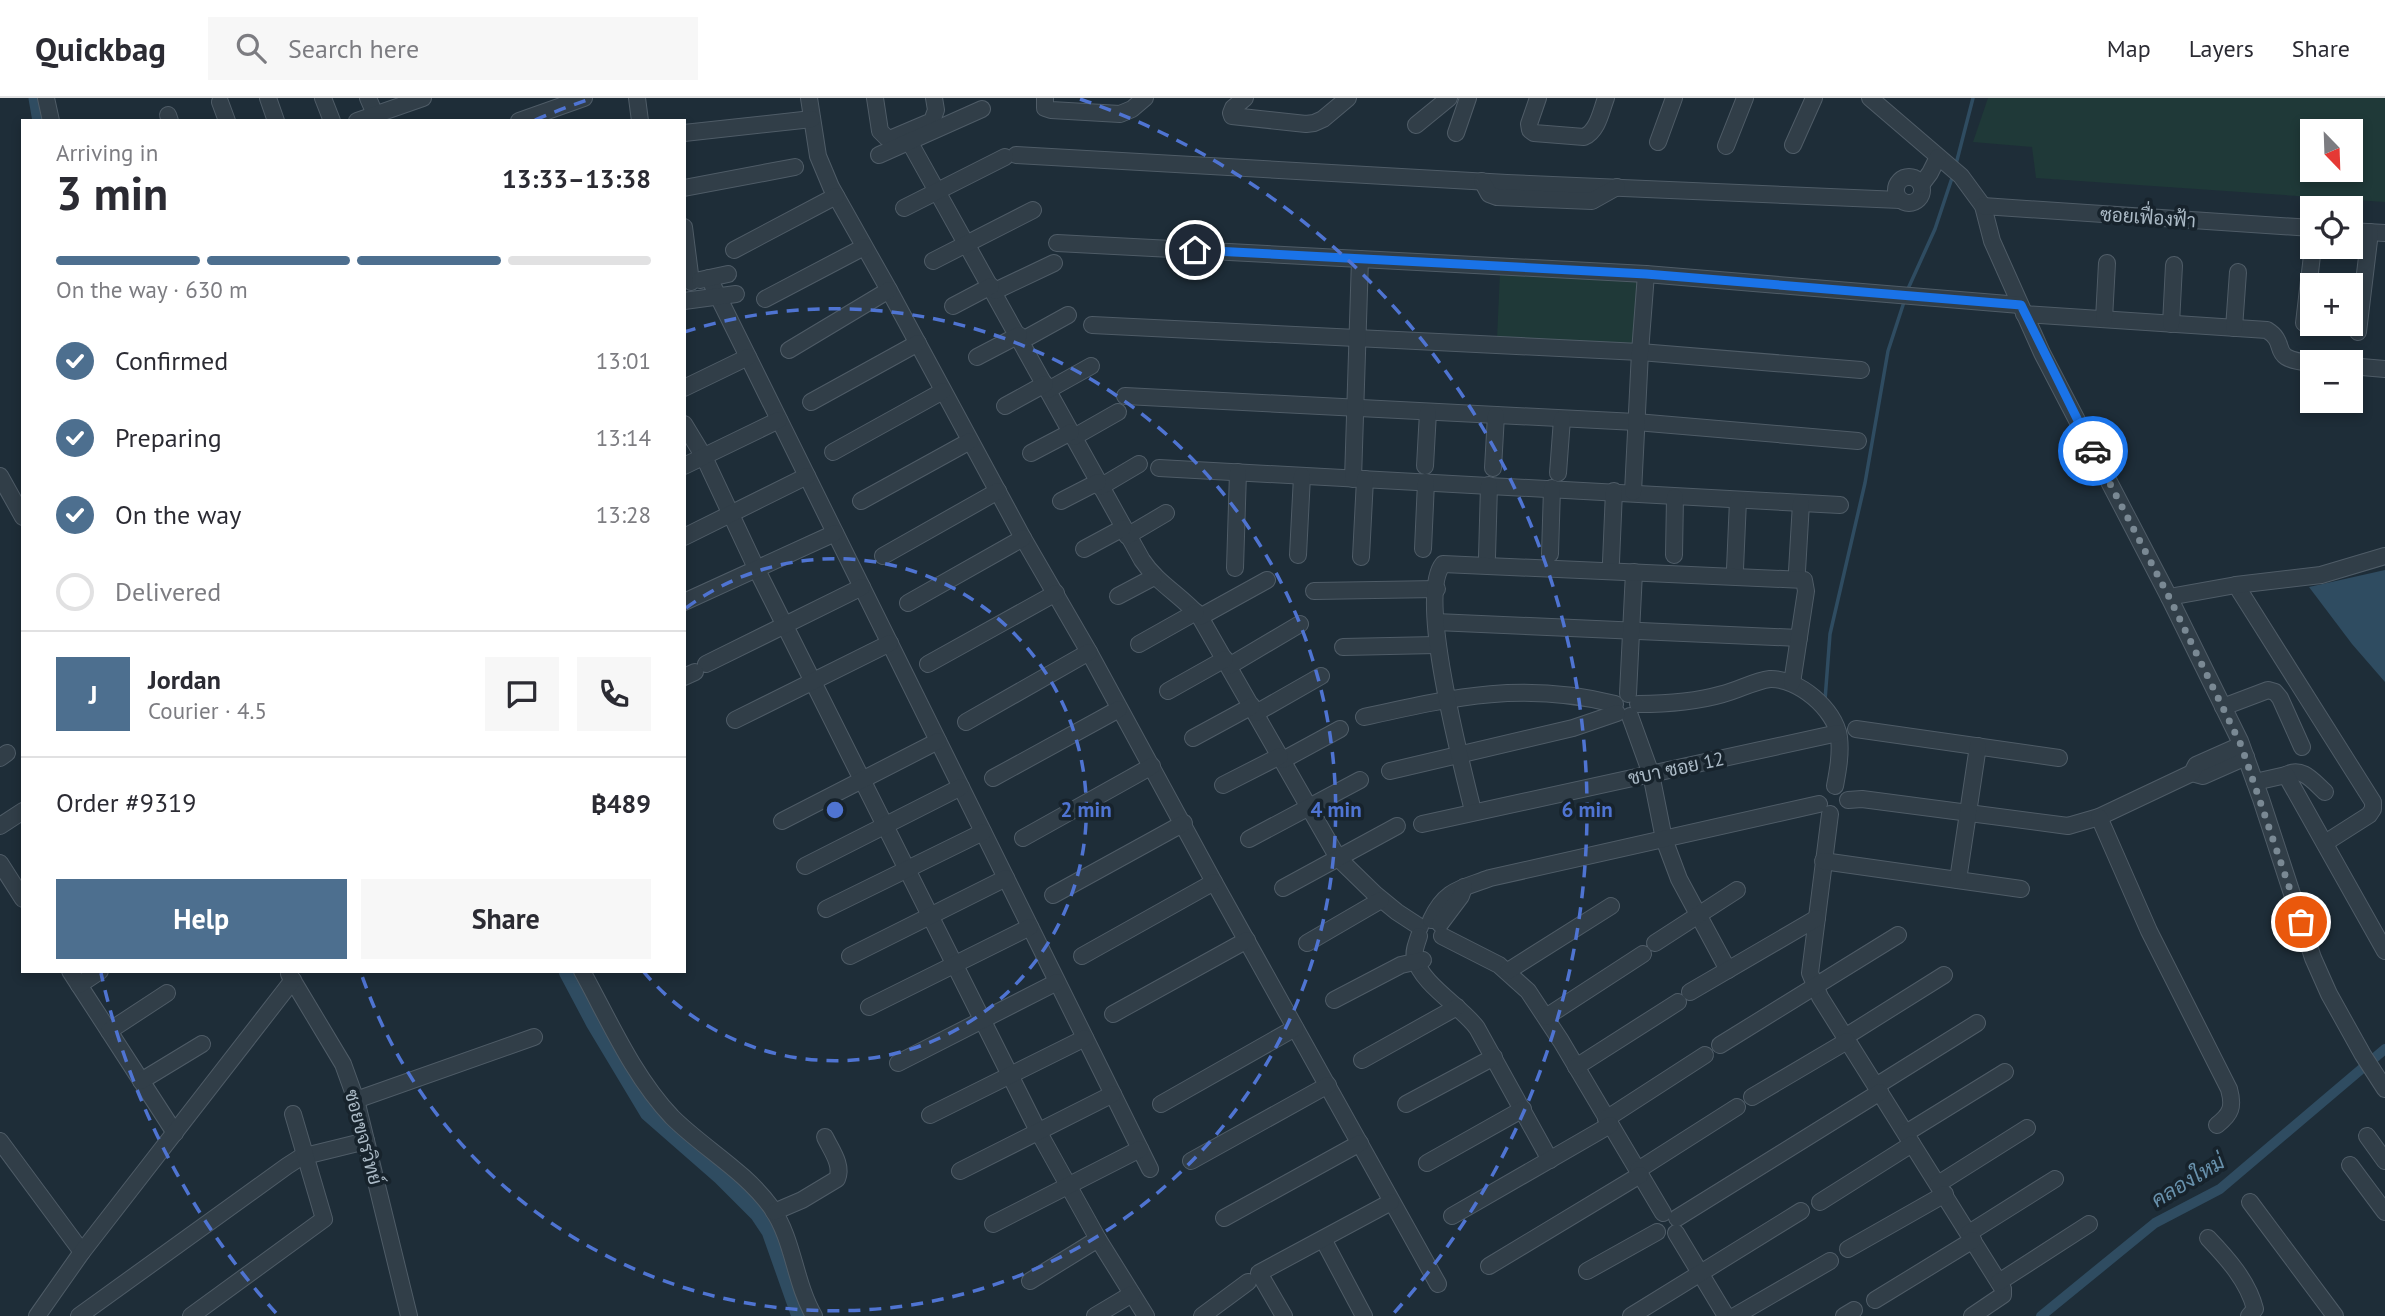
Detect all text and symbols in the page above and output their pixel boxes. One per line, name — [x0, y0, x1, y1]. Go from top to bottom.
search box — [208, 17, 698, 80]
text: Quickbag — [35, 27, 166, 70]
icon: search — [232, 29, 270, 67]
text: Search here — [288, 32, 419, 65]
text: Map — [2107, 33, 2151, 64]
text: Layers — [2189, 33, 2254, 64]
text: Share — [2292, 33, 2350, 64]
north arrow — [2300, 119, 2362, 182]
map controls — [2300, 119, 2363, 413]
text: Arriving in — [56, 138, 158, 167]
text: 13:33–13:38 — [502, 162, 651, 195]
text: 3 min — [56, 163, 168, 223]
button: locate — [2300, 196, 2363, 259]
street label: ซอยเฟื่องฟ้า — [2099, 197, 2197, 232]
pin — [1165, 220, 1225, 280]
icon: home — [1176, 231, 1214, 269]
button: + — [2300, 273, 2363, 336]
text: On the way · 630 m — [56, 275, 248, 304]
icon: check — [56, 342, 94, 380]
text: Confirmed — [115, 344, 228, 377]
text: 13:01 — [596, 346, 651, 375]
button: − — [2300, 350, 2363, 413]
courier — [2058, 416, 2128, 486]
icon: check — [56, 419, 94, 457]
text: Preparing — [115, 421, 222, 454]
text: 13:14 — [596, 423, 651, 452]
icon: car — [2074, 432, 2112, 470]
icon: check — [56, 496, 94, 534]
text: On the way — [115, 498, 241, 531]
text: 13:28 — [596, 500, 651, 529]
text: Delivered — [115, 575, 221, 608]
button: chat — [485, 657, 559, 731]
button: phone — [577, 657, 651, 731]
text: Jordan — [148, 663, 221, 696]
text: J — [89, 678, 97, 711]
text: Courier · 4.5 — [148, 696, 267, 725]
street label: ชบา ซอย 12 — [1626, 746, 1726, 790]
text: Order #9319 — [56, 786, 196, 819]
text: ฿489 — [591, 787, 651, 820]
text: 2 min — [1060, 796, 1112, 823]
text: 4 min — [1310, 796, 1362, 823]
text: 6 min — [1561, 796, 1613, 823]
centre of rings — [823, 798, 847, 822]
button: Help — [56, 879, 347, 959]
button: Share — [361, 879, 651, 959]
pin — [2271, 892, 2331, 952]
icon: bag — [2282, 903, 2320, 941]
street label: ซอยขจรวิทย์ — [340, 1087, 388, 1187]
water label: คลองใหม่ — [2146, 1148, 2230, 1213]

